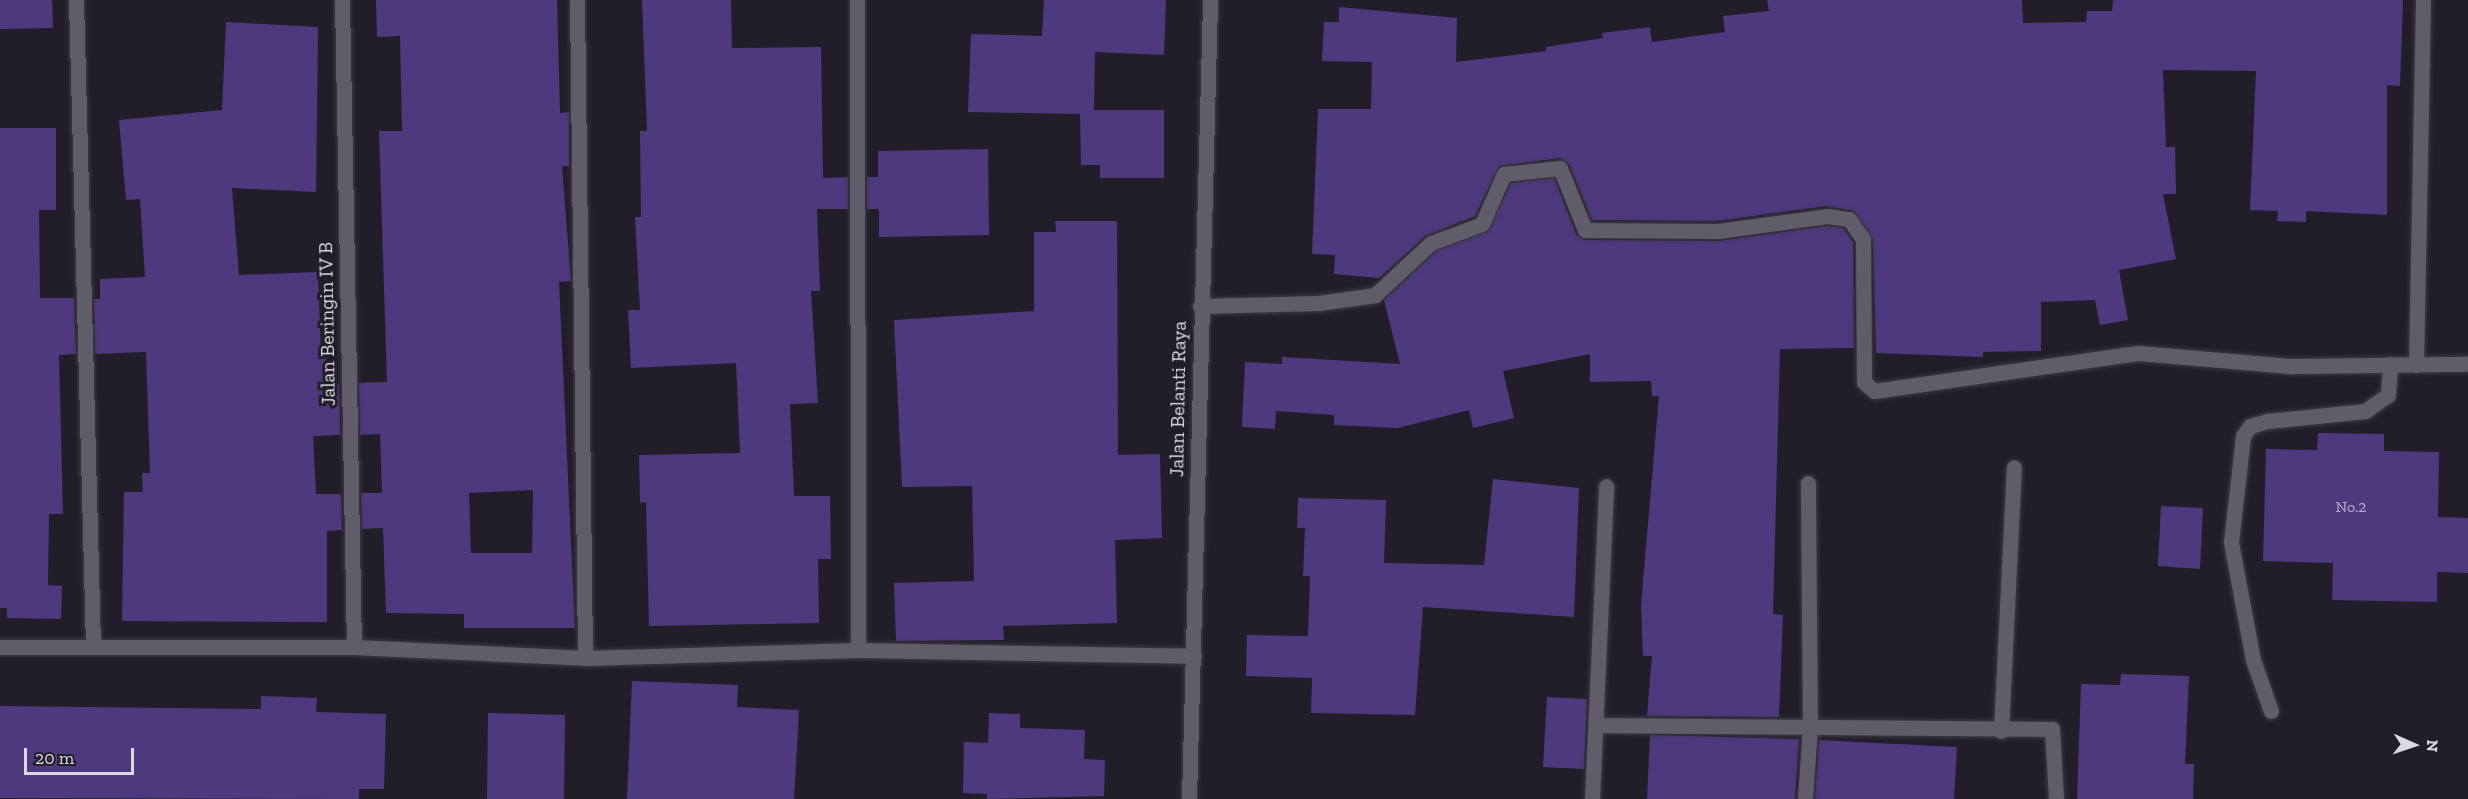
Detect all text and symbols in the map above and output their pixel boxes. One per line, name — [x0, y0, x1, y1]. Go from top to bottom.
street label: Jalan Beringin IV B — [314, 241, 340, 407]
street label: Jalan Belanti Raya — [1165, 321, 1191, 477]
house number: No.2 — [2335, 497, 2367, 517]
north arrow — [2384, 715, 2444, 775]
scale bar — [27, 736, 136, 774]
text: N — [2423, 739, 2442, 753]
text: 20 m — [35, 747, 74, 769]

